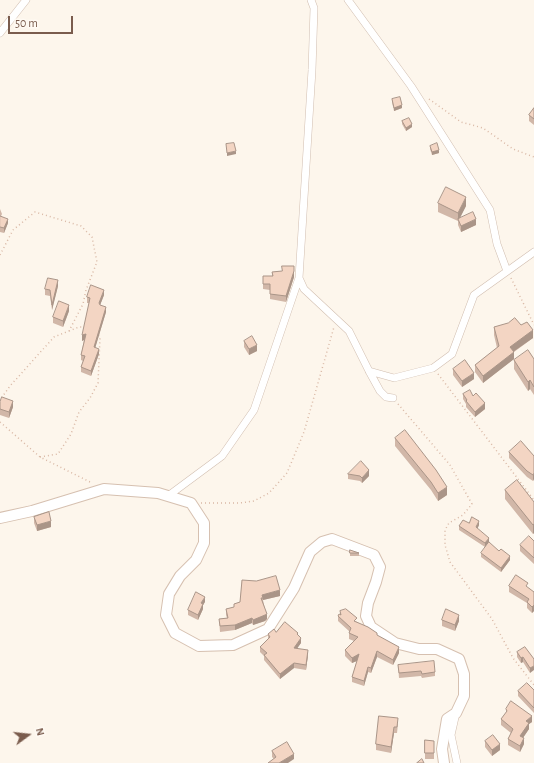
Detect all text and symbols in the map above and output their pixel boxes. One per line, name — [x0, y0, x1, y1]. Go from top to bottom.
scale bar — [10, 8, 75, 34]
text: 50 m — [15, 17, 38, 29]
north arrow — [8, 715, 48, 755]
text: N — [34, 727, 46, 737]

